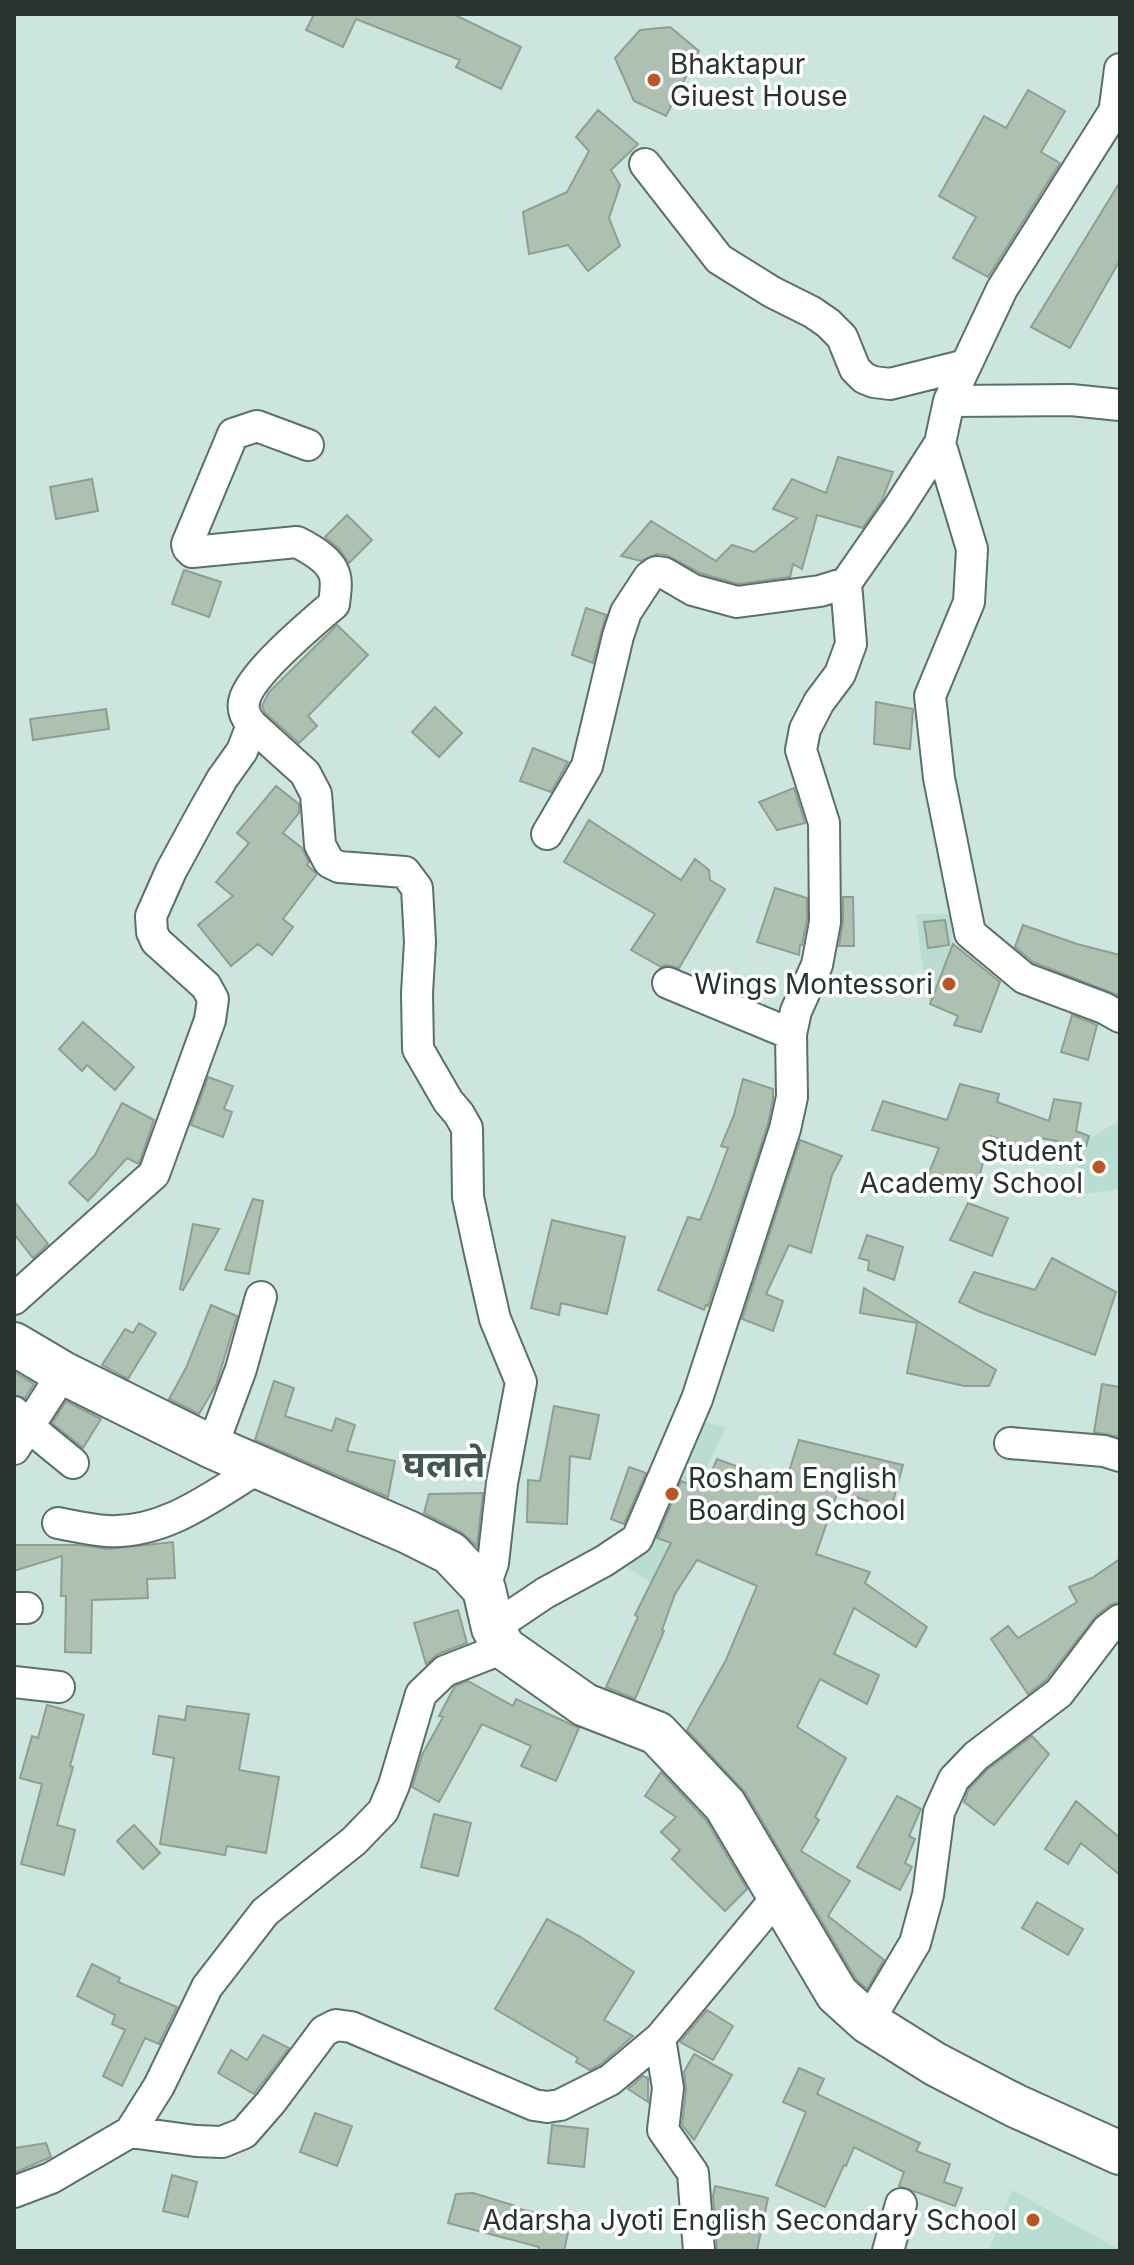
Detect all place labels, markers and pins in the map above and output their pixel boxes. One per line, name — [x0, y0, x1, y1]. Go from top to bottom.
place label: Bhaktapur Giuest House — [670, 47, 848, 113]
marker: Bhaktapur Giuest House — [645, 71, 663, 89]
place label: Wings Montessori — [694, 967, 933, 1001]
marker: Wings Montessori — [940, 975, 958, 993]
place label: Student Academy School — [860, 1134, 1083, 1200]
marker: Student Academy School — [1090, 1158, 1108, 1176]
place label: Rosham English Boarding School — [688, 1461, 906, 1527]
marker: Rosham English Boarding School — [663, 1485, 681, 1503]
place label: Adarsha Jyoti English Secondary School — [482, 2203, 1017, 2237]
marker: Adarsha Jyoti English Secondary School — [1024, 2211, 1042, 2229]

